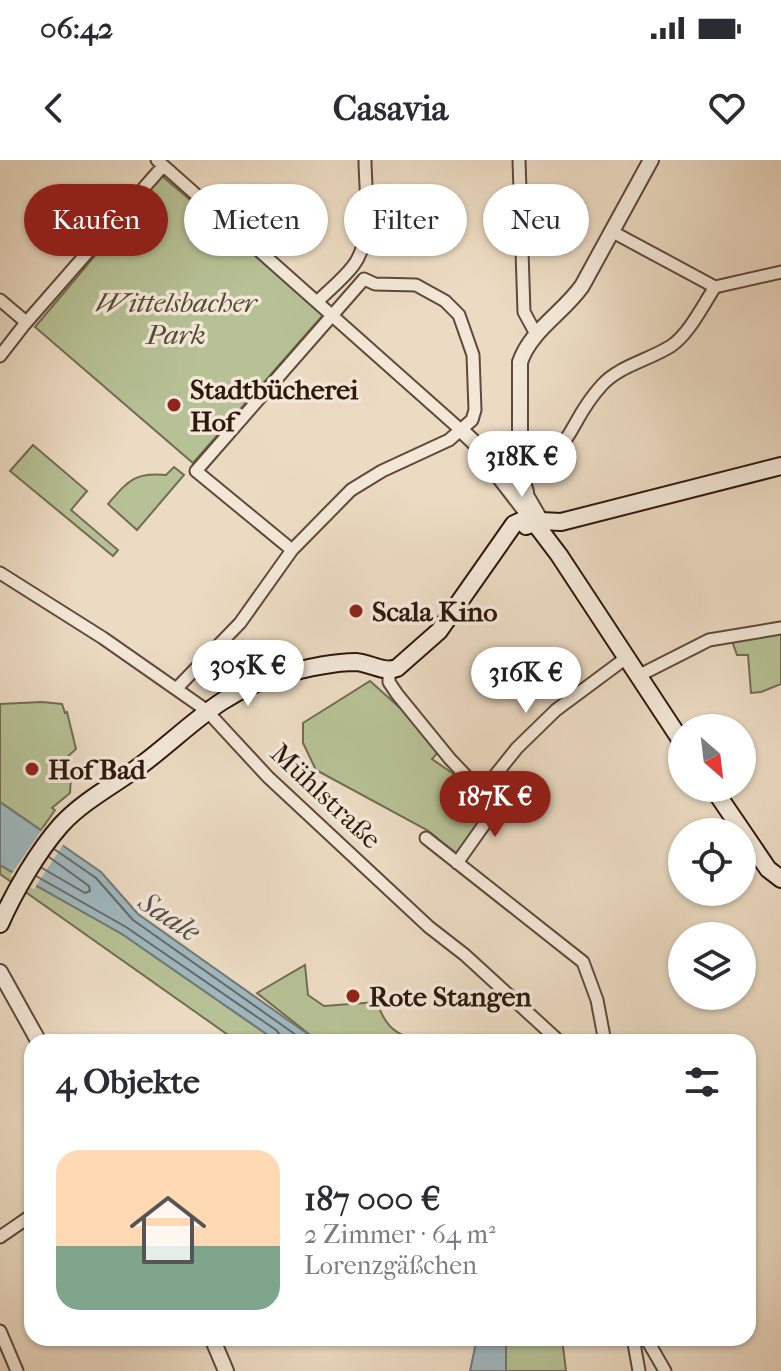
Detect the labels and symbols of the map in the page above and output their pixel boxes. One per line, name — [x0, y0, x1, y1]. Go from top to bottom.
park label: Wittelsbacher Park — [96, 286, 259, 351]
place label: Stadtbücherei Hof — [190, 373, 359, 438]
marker: Stadtbücherei Hof — [165, 396, 183, 414]
pin: 318K € — [457, 431, 587, 499]
place label: Scala Kino — [372, 595, 497, 628]
marker: Scala Kino — [347, 602, 365, 620]
pin: 305K € — [183, 640, 313, 708]
pin: 316K € — [461, 647, 591, 715]
north arrow — [668, 714, 756, 802]
street label: Mühlstraße — [264, 737, 388, 856]
place label: Hof Bad — [48, 753, 146, 786]
marker: Hof Bad — [23, 760, 41, 778]
pin: 187K € — [430, 771, 560, 839]
water label: Saale — [131, 884, 207, 950]
place label: Rote Stangen — [369, 980, 532, 1013]
marker: Rote Stangen — [344, 987, 362, 1005]

